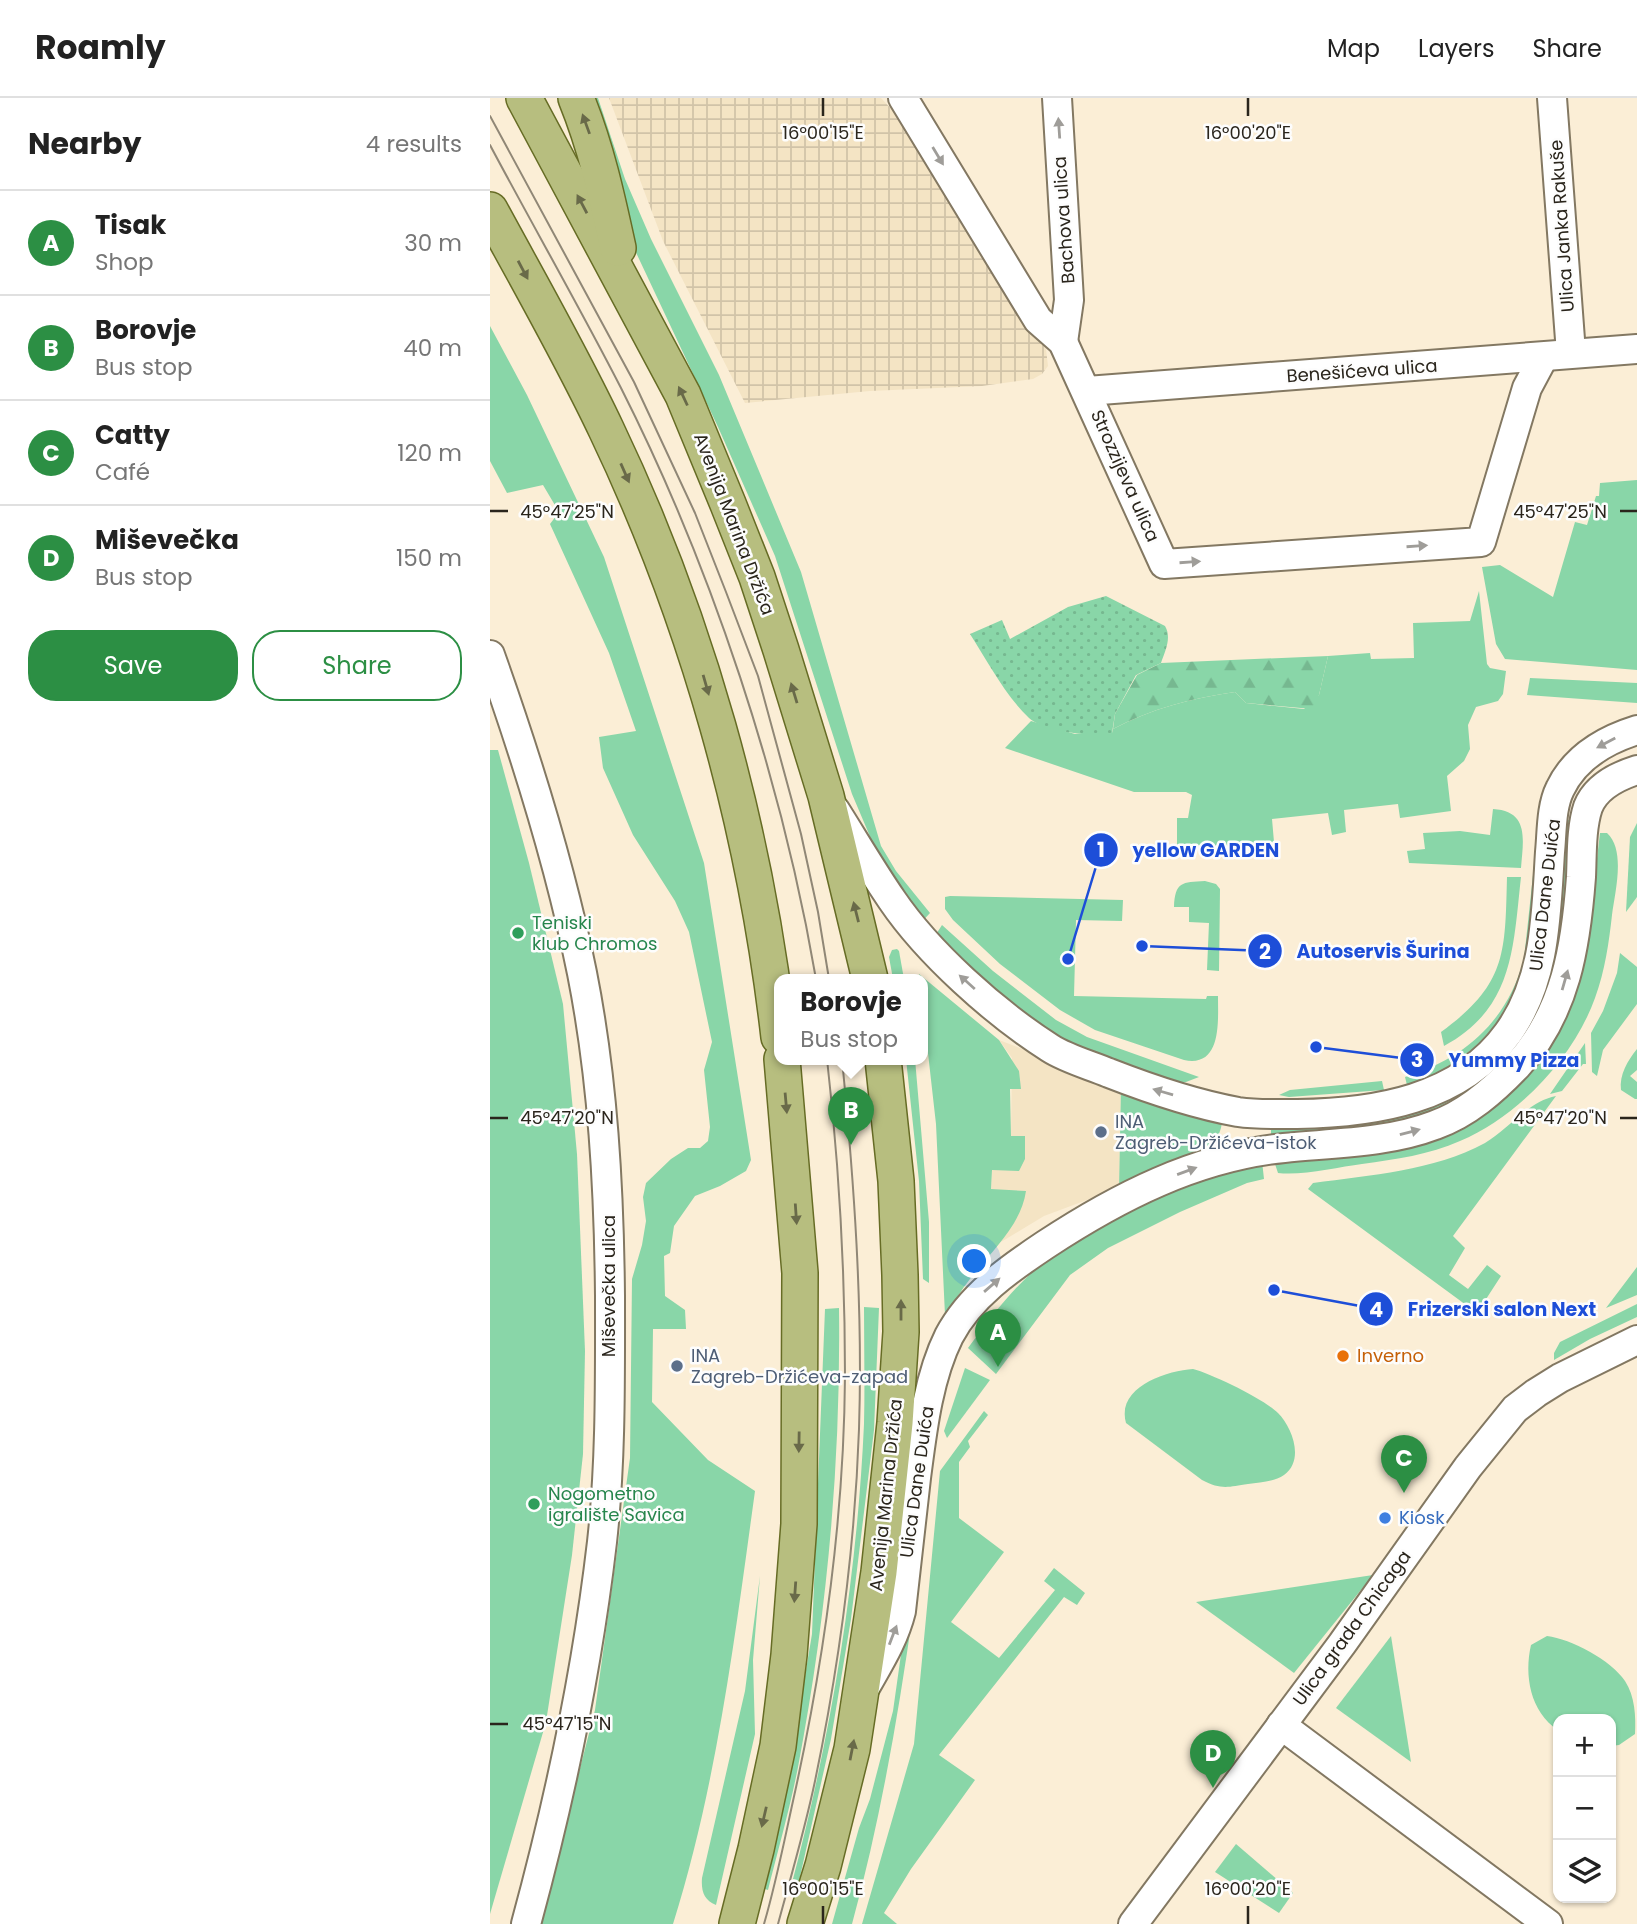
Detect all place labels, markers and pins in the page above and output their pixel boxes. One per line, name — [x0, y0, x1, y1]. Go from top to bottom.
callout: yellow GARDEN — [1083, 830, 1293, 870]
place label: Teniski klub Chromos — [532, 910, 657, 956]
marker: Teniski klub Chromos — [510, 925, 526, 941]
callout: Autoservis Šurina — [1248, 931, 1484, 971]
callout: Yummy Pizza — [1400, 1040, 1594, 1080]
pin: B — [828, 1087, 874, 1145]
place label: INA Zagreb-Držićeva-istok — [1115, 1109, 1317, 1155]
marker: INA Zagreb-Držićeva-istok — [1093, 1124, 1109, 1140]
callout: Frizerski salon Next — [1359, 1289, 1610, 1329]
pin: A — [975, 1309, 1021, 1367]
place label: INA Zagreb-Držićeva-zapad — [691, 1343, 908, 1389]
place label: Inverno — [1357, 1343, 1424, 1368]
marker: Inverno — [1335, 1348, 1351, 1364]
marker: INA Zagreb-Držićeva-zapad — [669, 1358, 685, 1374]
pin: C — [1381, 1435, 1427, 1493]
place label: Nogometno igralište Savica — [548, 1481, 685, 1527]
marker: Nogometno igralište Savica — [526, 1496, 542, 1512]
place label: Kiosk — [1399, 1505, 1445, 1530]
marker: Kiosk — [1377, 1510, 1393, 1526]
pin: D — [1190, 1730, 1236, 1788]

